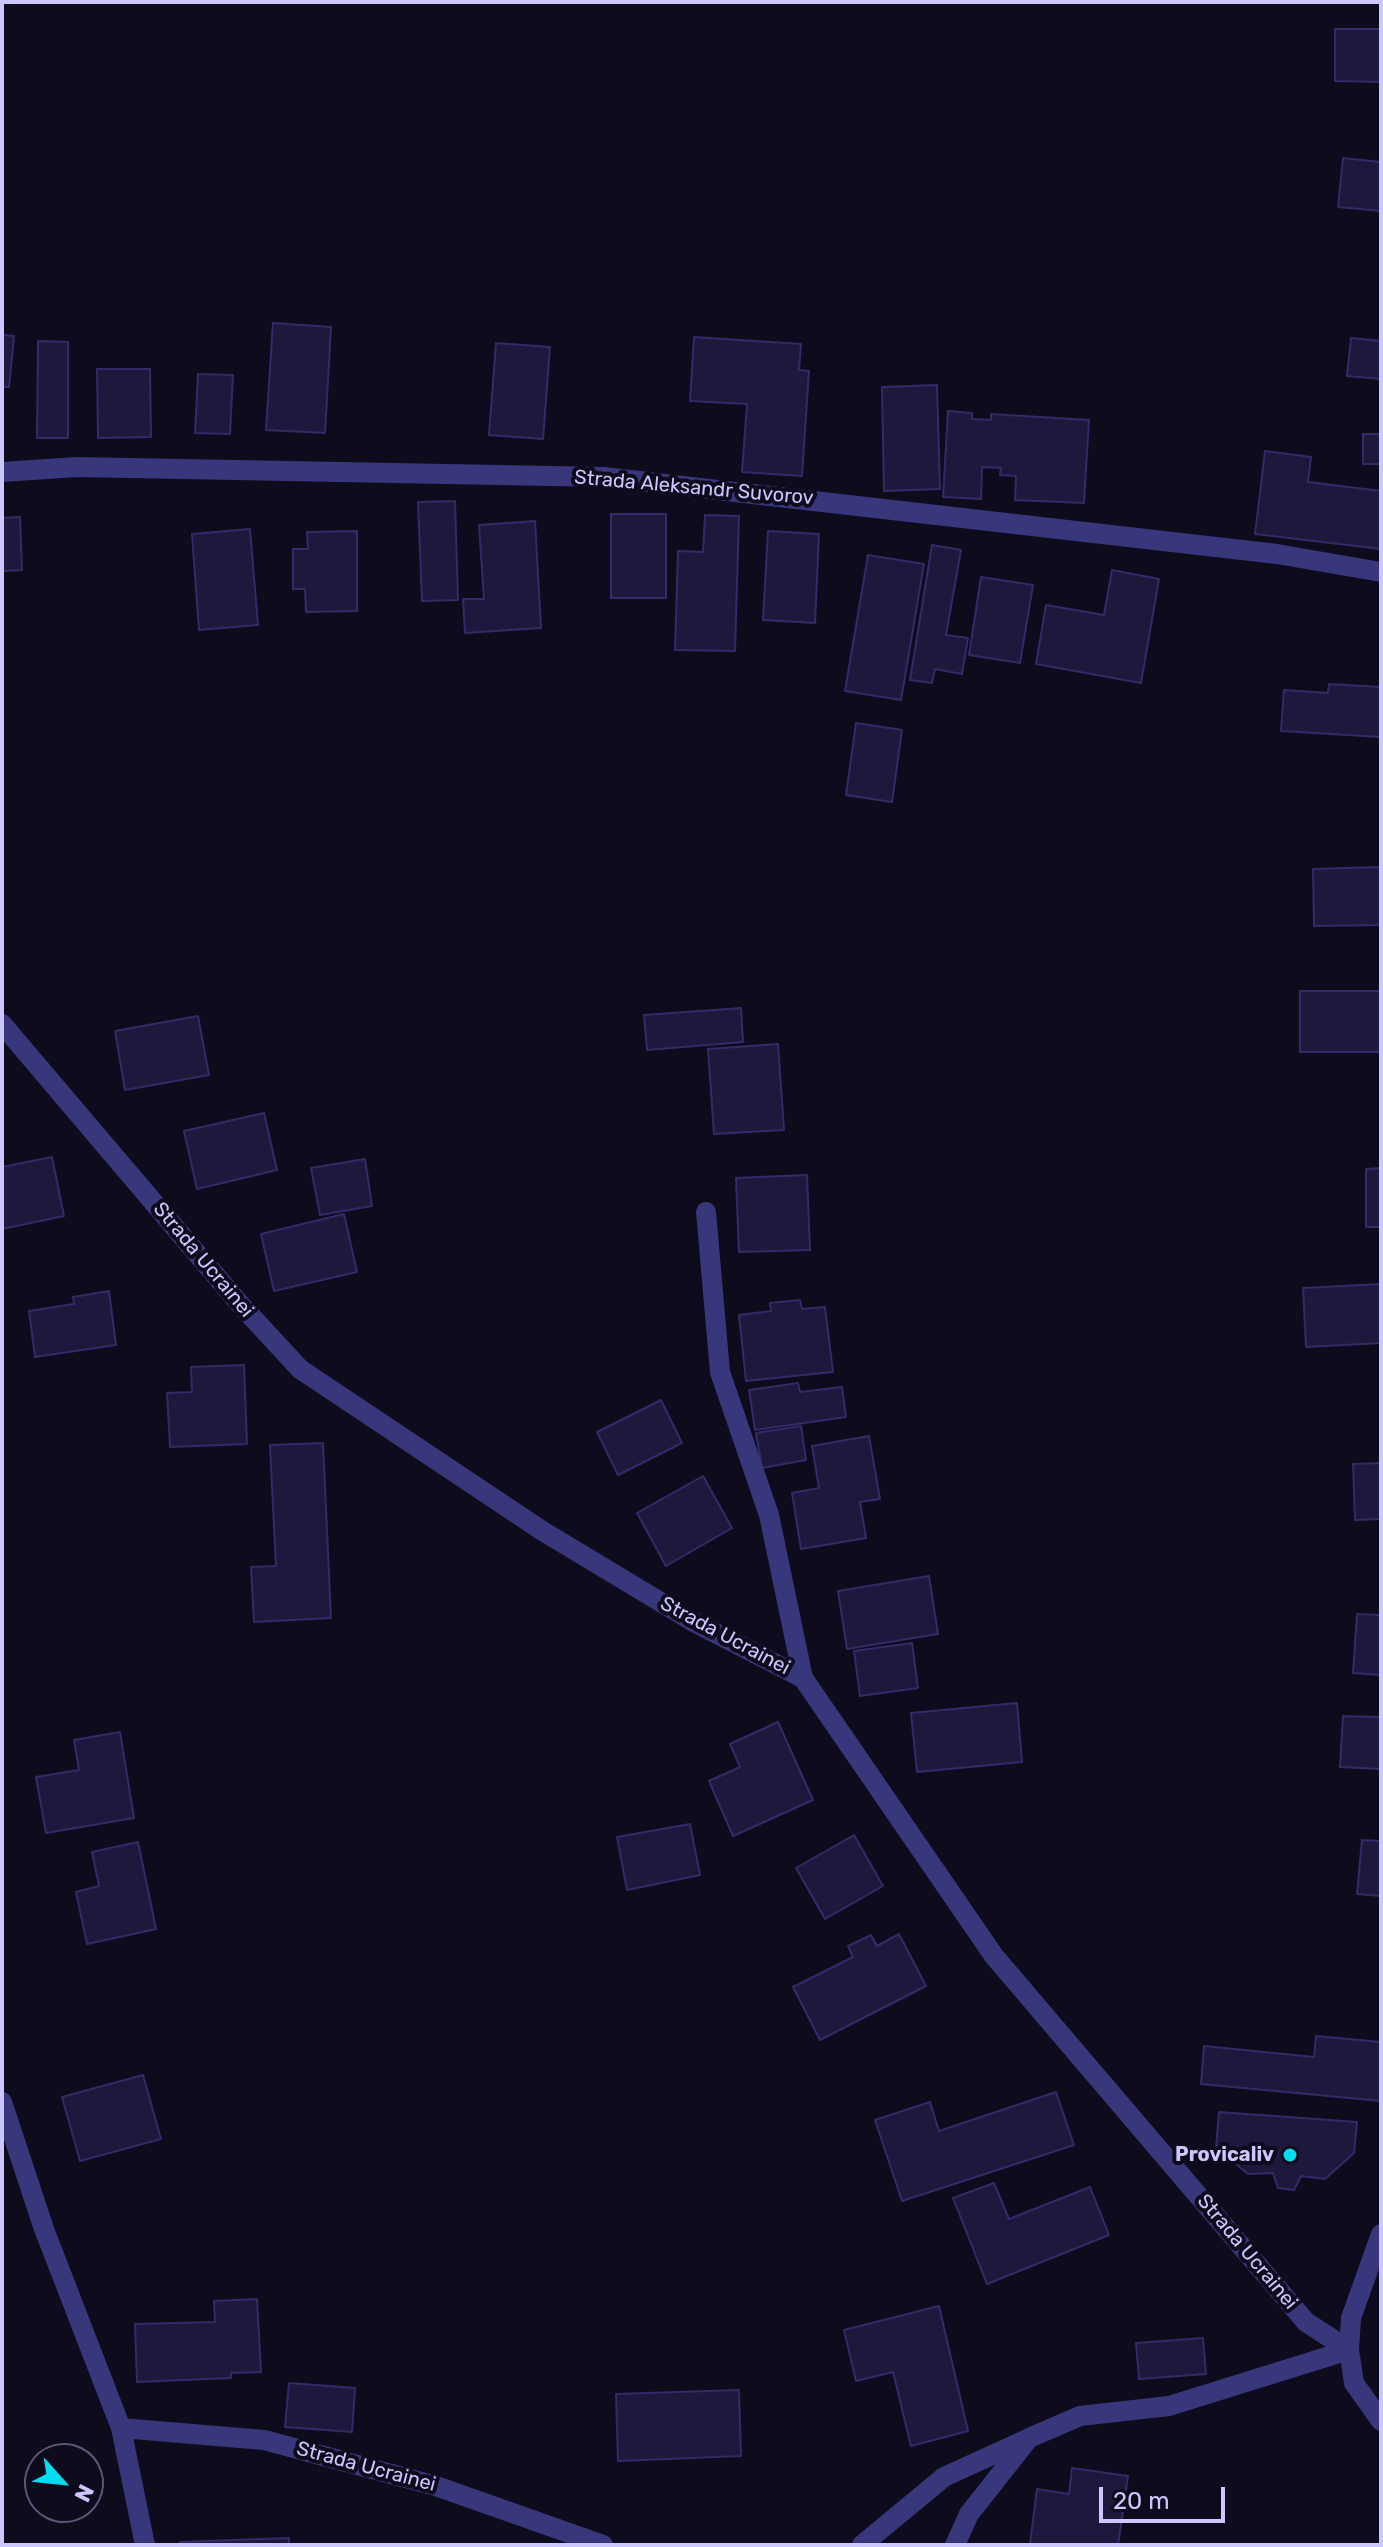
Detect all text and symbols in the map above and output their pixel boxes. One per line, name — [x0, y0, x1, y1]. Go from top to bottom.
street label: Strada Aleksandr Suvorov — [573, 466, 815, 510]
street label: Strada Ucrainei — [148, 1197, 258, 1323]
street label: Strada Ucrainei — [656, 1592, 794, 1680]
place label: Provicaliv — [1175, 2143, 1274, 2167]
marker: Provicaliv — [1281, 2146, 1299, 2164]
street label: Strada Ucrainei — [1192, 2189, 1302, 2315]
street label: Strada Ucrainei — [294, 2437, 438, 2497]
north arrow — [24, 2443, 104, 2523]
scale bar — [1103, 2471, 1229, 2521]
text: N — [68, 2480, 100, 2506]
text: 20 m — [1113, 2487, 1170, 2515]

